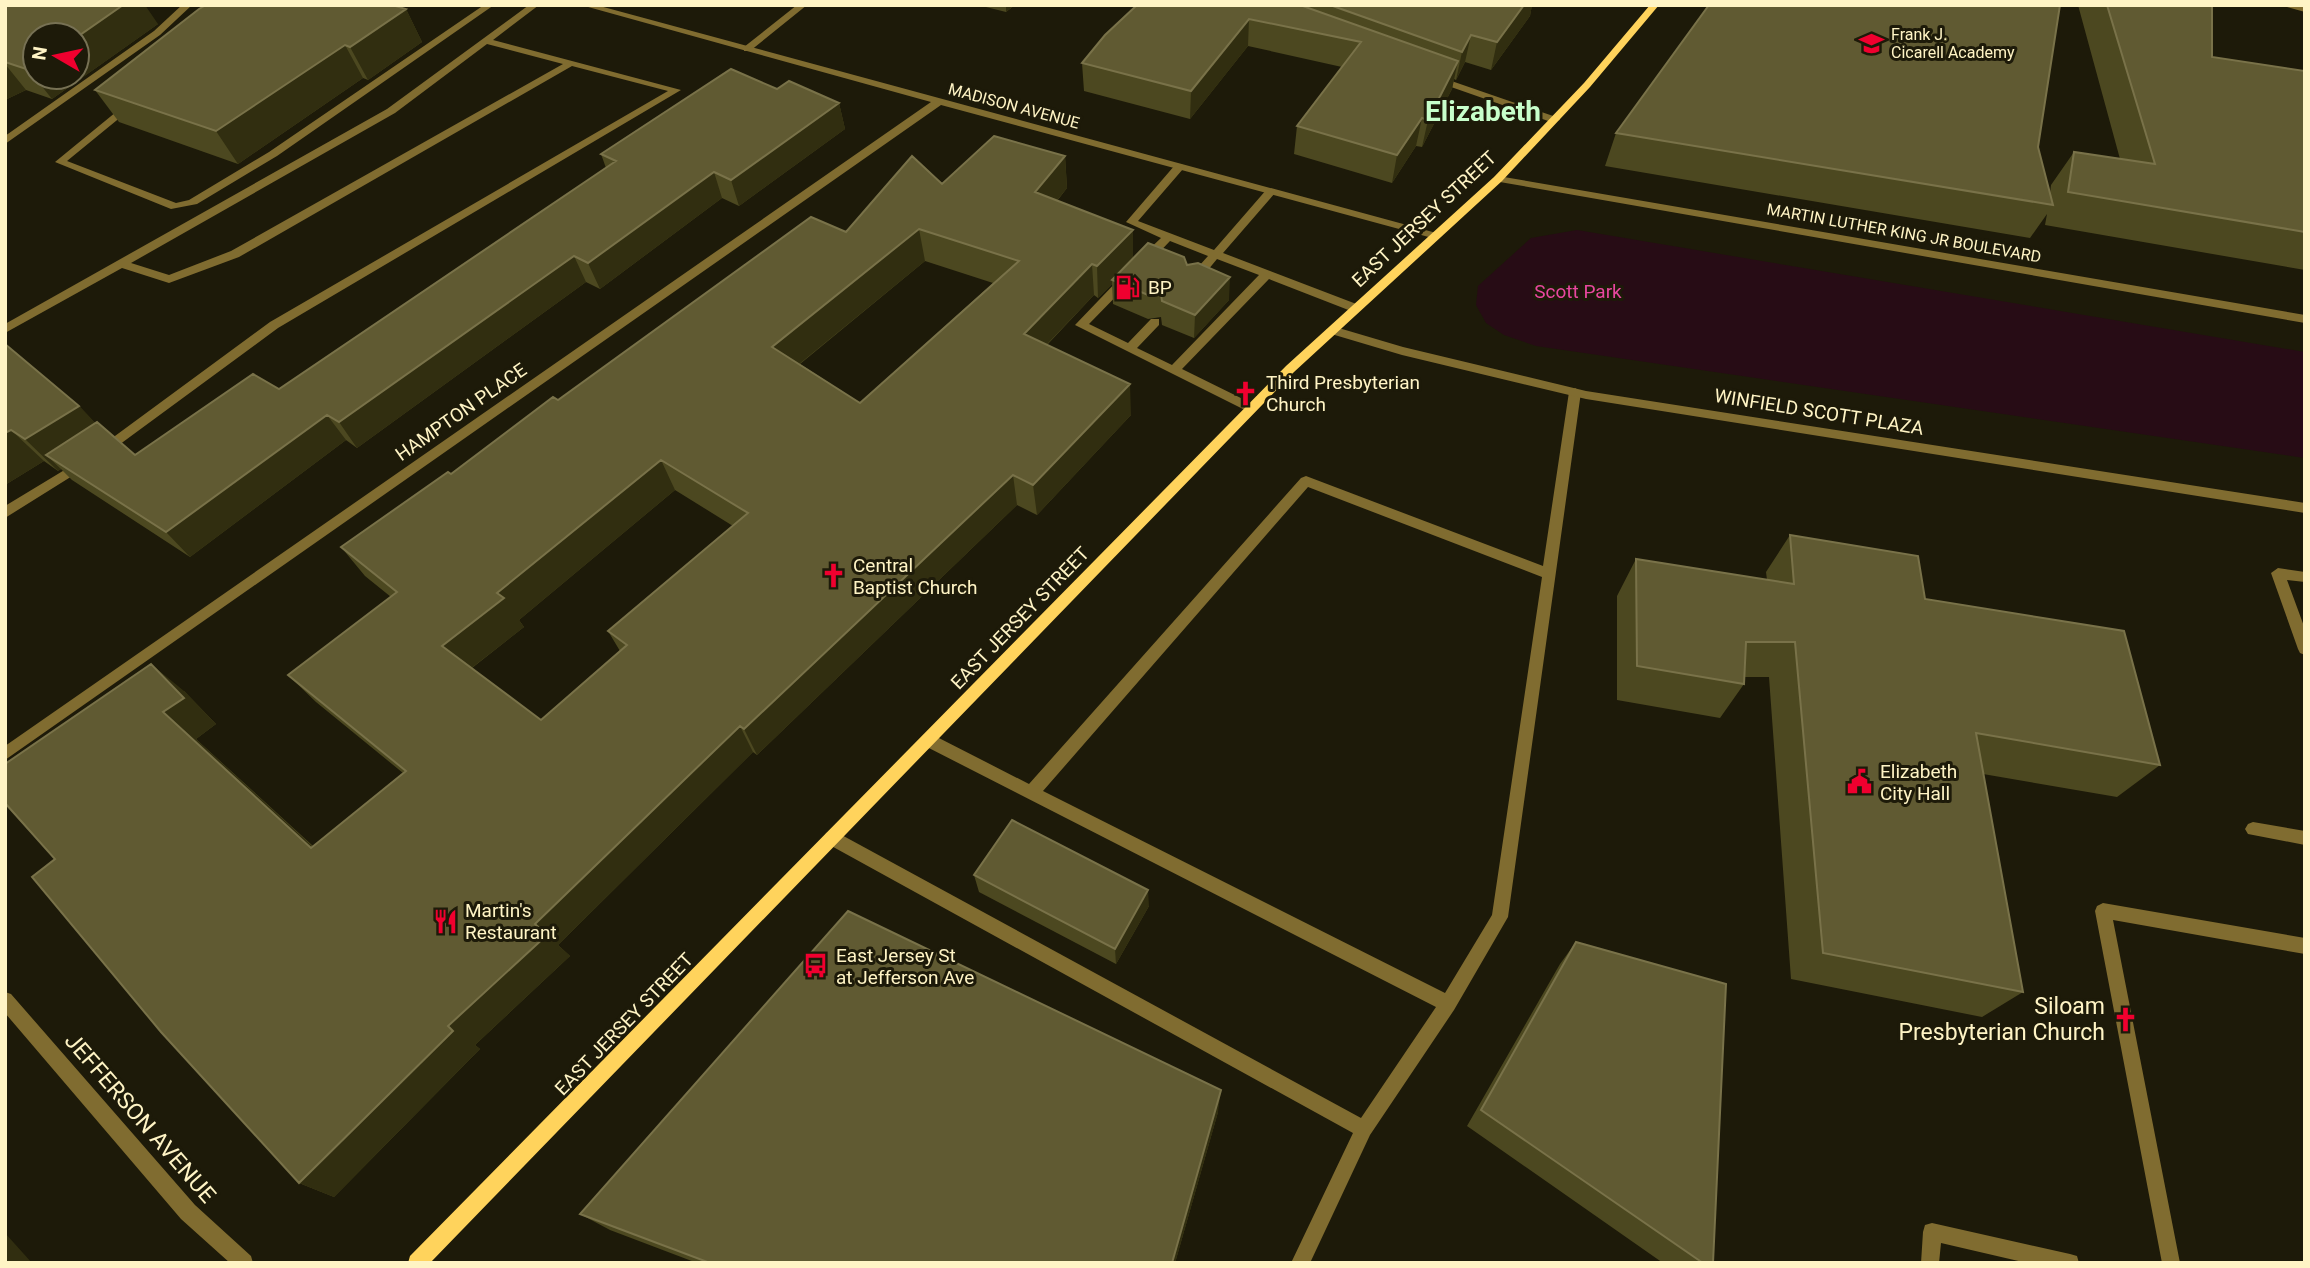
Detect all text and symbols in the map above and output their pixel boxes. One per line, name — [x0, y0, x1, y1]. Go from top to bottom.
north arrow — [21, 21, 91, 91]
place label: Frank J. Cicarell Academy — [1891, 25, 2015, 62]
school or university icon: Frank J. Cicarell Academy — [1857, 29, 1885, 57]
text: N — [27, 45, 52, 62]
street label: MADISON AVENUE — [946, 79, 1082, 133]
district label: Elizabeth — [1425, 95, 1541, 128]
street label: EAST JERSEY STREET — [1347, 146, 1501, 292]
street label: MARTIN LUTHER KING JR BOULEVARD — [1765, 199, 2043, 267]
fuel station icon: BP — [1114, 273, 1142, 301]
place label: BP — [1148, 276, 1172, 299]
park label: Scott Park — [1534, 280, 1622, 303]
street label: HAMPTON PLACE — [391, 358, 531, 466]
place label: Third Presbyterian Church — [1266, 371, 1420, 416]
church icon: Third Presbyterian Church — [1232, 379, 1260, 407]
street label: WINFIELD SCOTT PLAZA — [1713, 384, 1926, 440]
street label: EAST JERSEY STREET — [946, 542, 1094, 694]
place label: Central Baptist Church — [853, 554, 977, 599]
church icon: Central Baptist Church — [819, 562, 847, 590]
place label: Elizabeth City Hall — [1880, 760, 1957, 805]
public building icon: Elizabeth City Hall — [1846, 768, 1874, 796]
place label: Martin's Restaurant — [465, 899, 557, 944]
restaurant icon: Martin's Restaurant — [431, 907, 459, 935]
place label: East Jersey St at Jefferson Ave — [836, 944, 974, 989]
street label: EAST JERSEY STREET — [550, 948, 698, 1100]
bus stop icon: East Jersey St at Jefferson Ave — [802, 952, 830, 980]
place label: Siloam Presbyterian Church — [1899, 993, 2105, 1046]
church icon: Siloam Presbyterian Church — [2111, 1005, 2139, 1033]
street label: JEFFERSON AVENUE — [59, 1028, 221, 1208]

